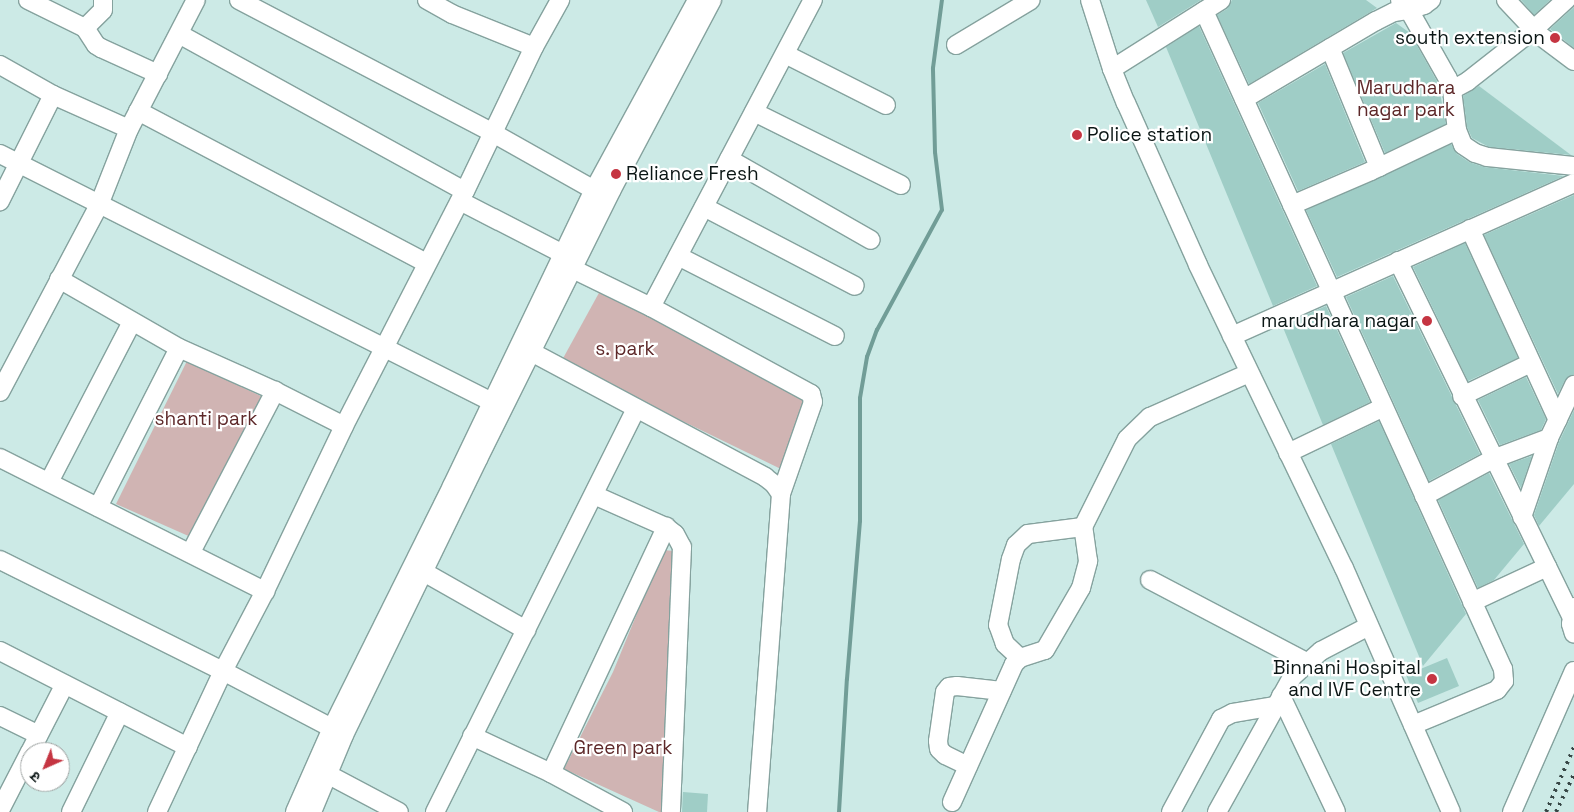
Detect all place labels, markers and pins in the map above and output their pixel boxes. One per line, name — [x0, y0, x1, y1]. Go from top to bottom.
place label: south extension — [1395, 27, 1545, 49]
marker: south extension — [1549, 32, 1561, 44]
place label: Police station — [1087, 124, 1212, 146]
marker: Police station — [1071, 129, 1083, 141]
place label: Reliance Fresh — [626, 163, 759, 185]
marker: Reliance Fresh — [610, 168, 622, 180]
place label: marudhara nagar — [1261, 310, 1417, 332]
marker: marudhara nagar — [1421, 315, 1433, 327]
place label: Binnani Hospital and IVF Centre — [1273, 657, 1421, 701]
marker: Binnani Hospital and IVF Centre — [1425, 672, 1439, 686]

